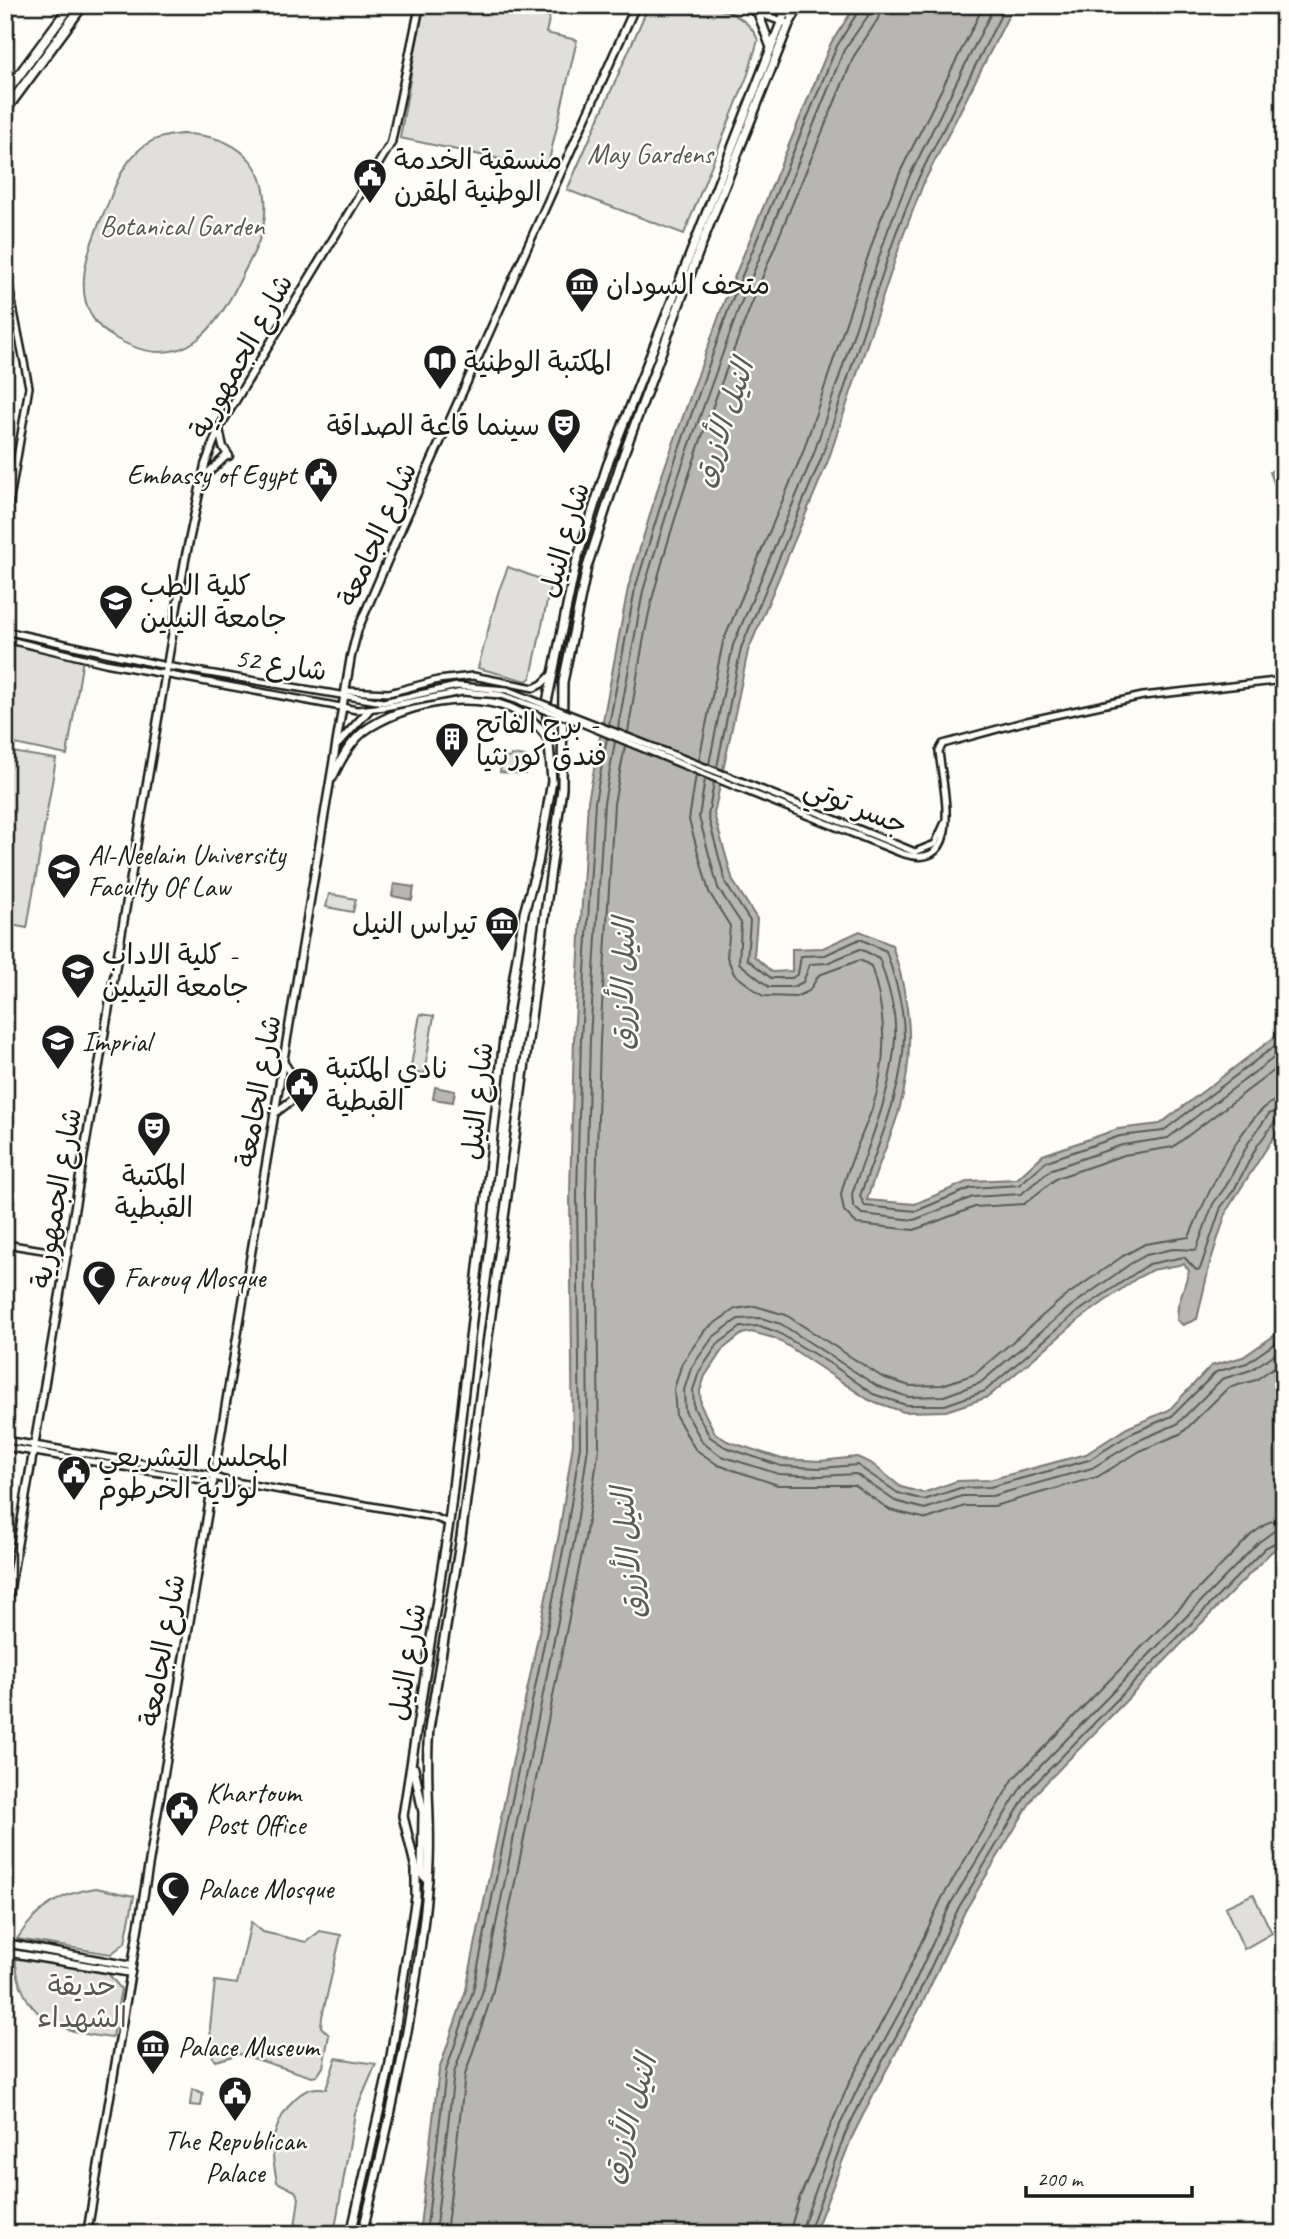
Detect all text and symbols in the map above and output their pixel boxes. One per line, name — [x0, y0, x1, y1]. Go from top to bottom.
park label: May Gardens — [587, 136, 715, 171]
place label: منسقية الخدمة الوطنية المقرن — [394, 142, 562, 209]
public building icon: منسقية الخدمة الوطنية المقرن — [351, 156, 389, 205]
park label: Botanical Garden — [100, 208, 266, 243]
museum icon: متحف السودان — [563, 265, 601, 314]
place label: متحف السودان — [606, 267, 770, 302]
street label: شارع الجمهورية — [181, 268, 302, 445]
library icon: المكتبة الوطنية — [421, 342, 459, 391]
place label: المكتبة الوطنية — [464, 344, 612, 379]
water label: النيل الأزرق — [683, 351, 764, 492]
theatre icon: سينما قاعة الصداقة — [545, 406, 583, 455]
place label: سينما قاعة الصداقة — [327, 408, 540, 443]
public building icon: Embassy of Egypt — [302, 455, 340, 504]
place label: Embassy of Egypt — [127, 457, 299, 492]
street label: شارع الجامعة — [330, 457, 426, 612]
street label: شارع النيل — [531, 478, 599, 602]
place label: كلية الطب جامعة النيلين — [140, 568, 287, 635]
school or university icon: كلية الطب جامعة النيلين — [97, 582, 135, 631]
street label: شارع 52 — [232, 639, 329, 691]
place label: برج الفاتح - فندق كورنثيا — [476, 706, 607, 773]
building icon: برج الفاتح - فندق كورنثيا — [433, 720, 471, 769]
street label: جسر توتي — [797, 769, 913, 849]
place label: Al-Neelain University Faculty Of Law — [88, 837, 288, 904]
school or university icon: Al-Neelain University Faculty Of Law — [45, 851, 83, 900]
museum icon: تيراس النيل — [483, 904, 521, 953]
place label: تيراس النيل — [352, 906, 478, 941]
water label: النيل الأزرق — [602, 914, 643, 1050]
place label: كلية الاداب - جامعة التيلين — [102, 937, 249, 1004]
school or university icon: كلية الاداب - جامعة التيلين — [59, 951, 97, 1000]
street label: شارع الجامعة — [227, 1012, 291, 1170]
school or university icon: Imprial — [39, 1022, 77, 1071]
place label: Imprial — [82, 1024, 156, 1059]
street label: شارع النيل — [453, 1040, 503, 1162]
place label: نادي المكتبة القبطية — [326, 1051, 447, 1118]
public building icon: نادي المكتبة القبطية — [283, 1065, 321, 1114]
street label: شارع الجمهورية — [23, 1105, 91, 1291]
theatre icon: المكتبة القبطية — [135, 1109, 173, 1158]
place label: المكتبة القبطية — [115, 1158, 193, 1225]
mosque icon: Farouq Mosque — [80, 1258, 118, 1307]
place label: Farouq Mosque — [124, 1260, 267, 1295]
place label: المجلس التشريعي لولاية الخرطوم — [98, 1439, 288, 1510]
public building icon: المجلس التشريعي لولاية الخرطوم — [55, 1453, 93, 1502]
water label: النيل الأزرق — [602, 1482, 653, 1620]
street label: شارع الجامعة — [131, 1571, 195, 1729]
street label: شارع النيل — [380, 1601, 436, 1724]
place label: Khartoum Post Office — [206, 1775, 307, 1842]
public building icon: Khartoum Post Office — [163, 1789, 201, 1838]
mosque icon: Palace Mosque — [154, 1869, 192, 1918]
place label: Palace Mosque — [198, 1871, 335, 1906]
park label: حديقة الشهداء — [37, 1968, 127, 2035]
museum icon: Palace Museum — [134, 2027, 172, 2076]
place label: Palace Museum — [178, 2029, 321, 2064]
water label: النيل الأزرق — [592, 2047, 666, 2188]
public building icon: The Republican Palace — [216, 2074, 254, 2123]
place label: The Republican Palace — [164, 2123, 307, 2190]
scale bar — [1026, 2155, 1193, 2199]
text: 200 m — [1037, 2166, 1084, 2192]

